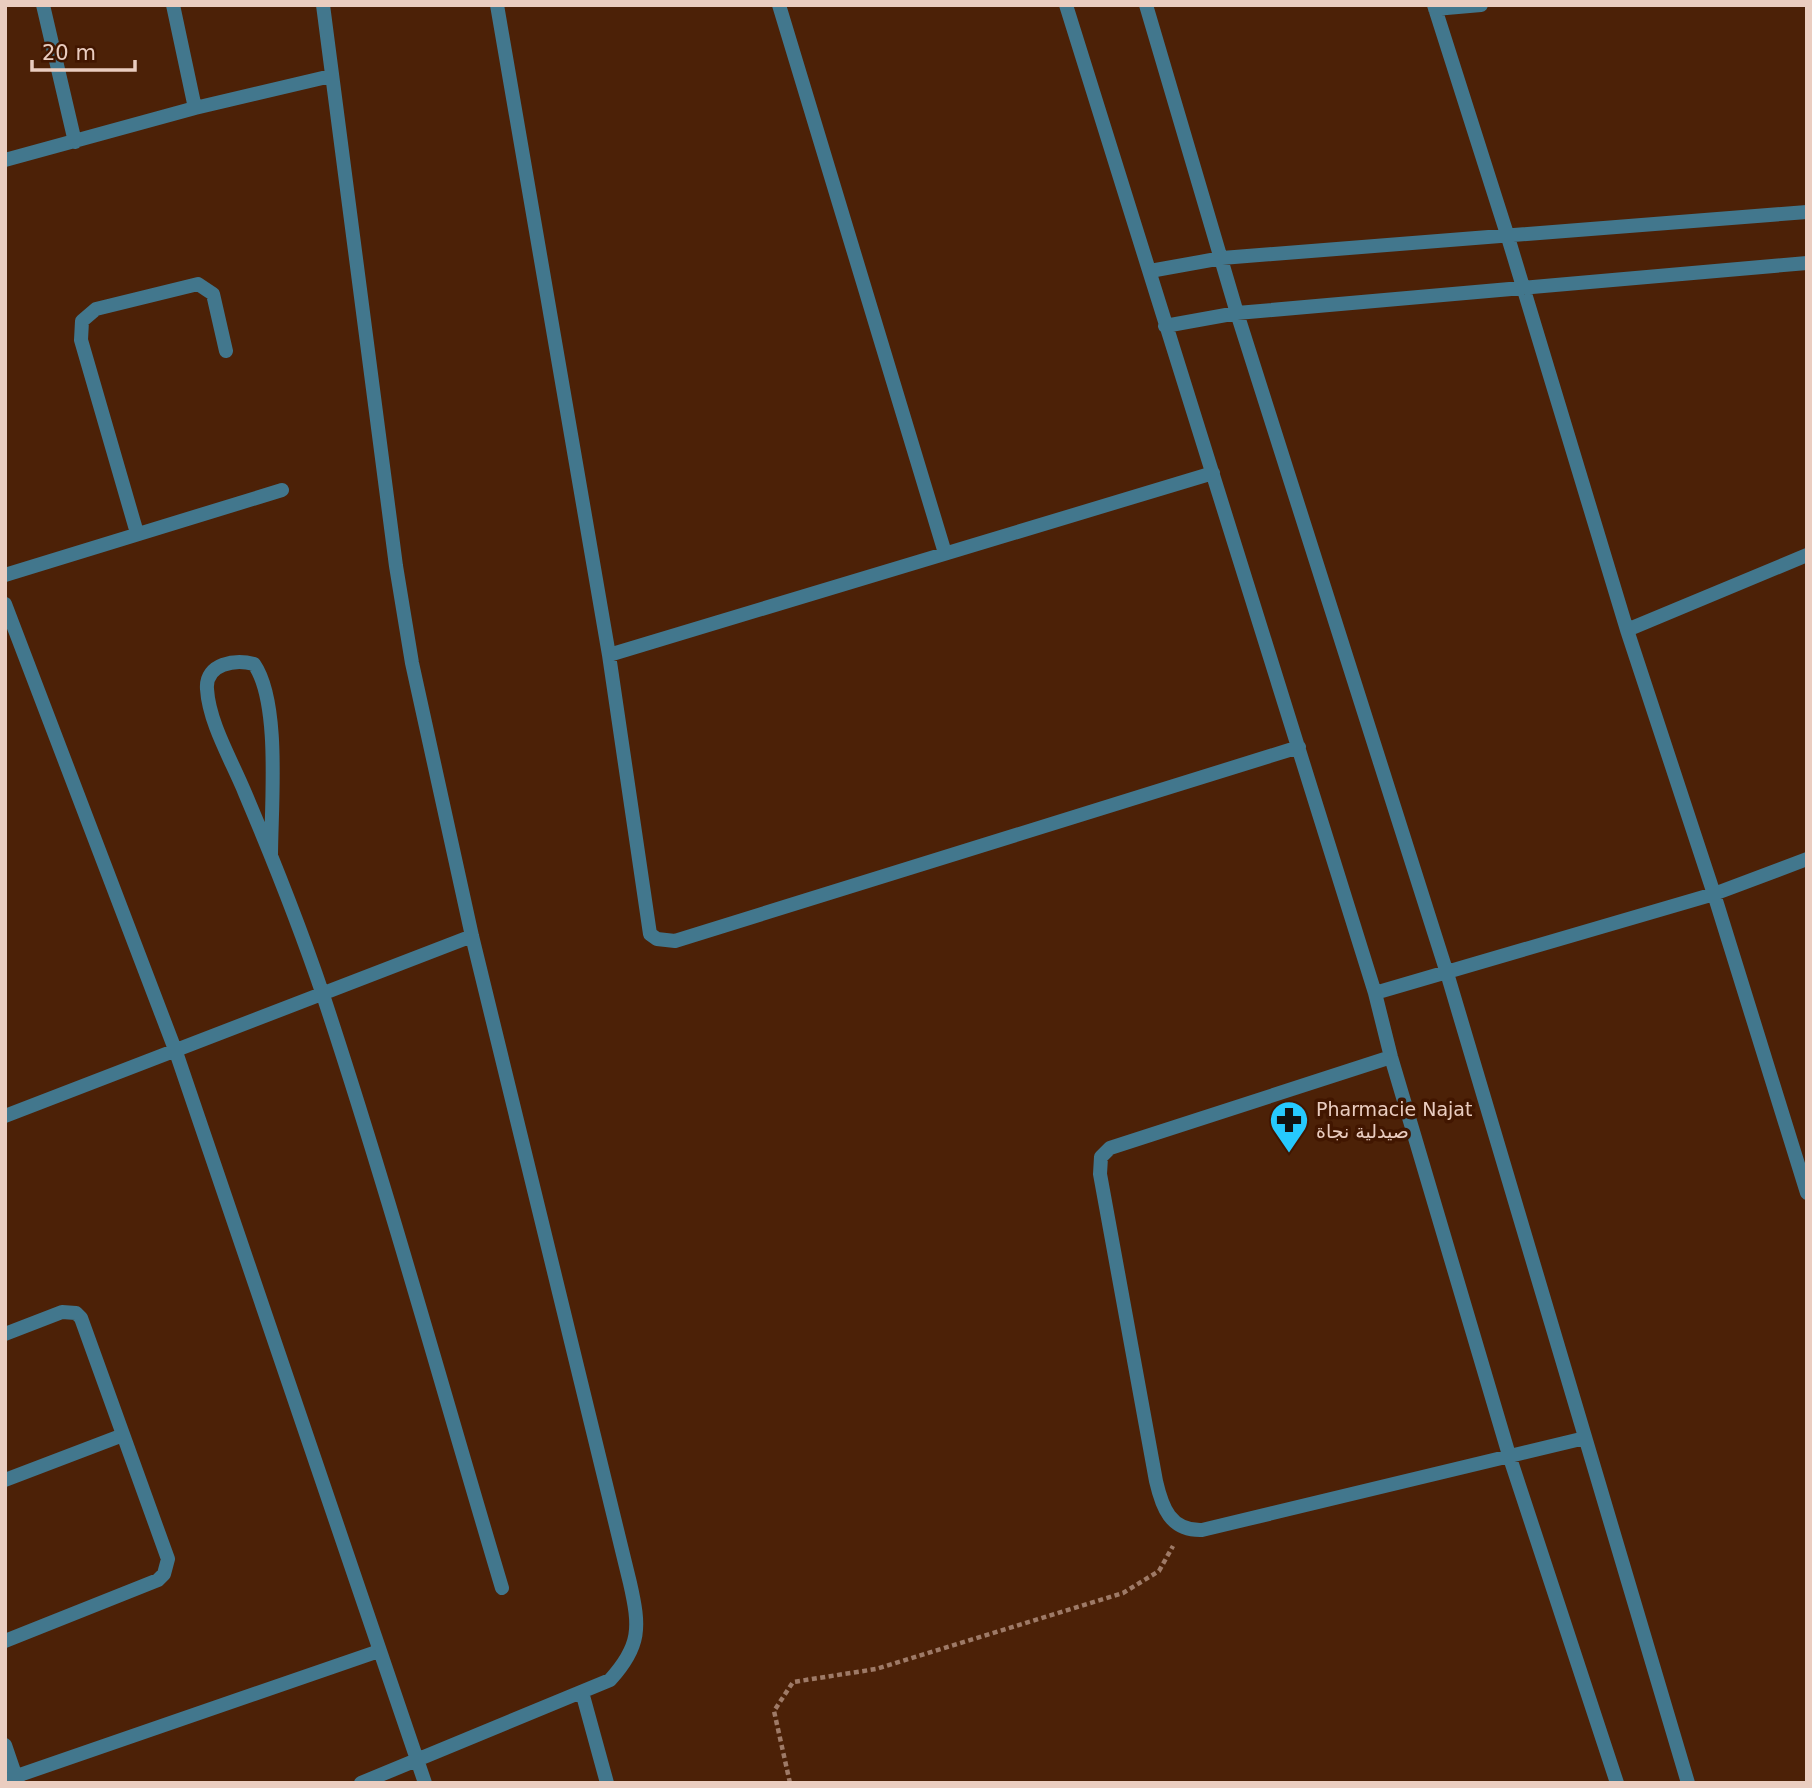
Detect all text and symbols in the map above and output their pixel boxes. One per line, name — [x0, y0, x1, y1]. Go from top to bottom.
scale bar — [32, 28, 135, 72]
text: 20 m — [42, 41, 96, 65]
place label: Pharmacie Najat صيدلية نجاة — [1316, 1098, 1472, 1142]
pharmacy icon: Pharmacie Najat صيدلية نجاة — [1268, 1099, 1310, 1154]

